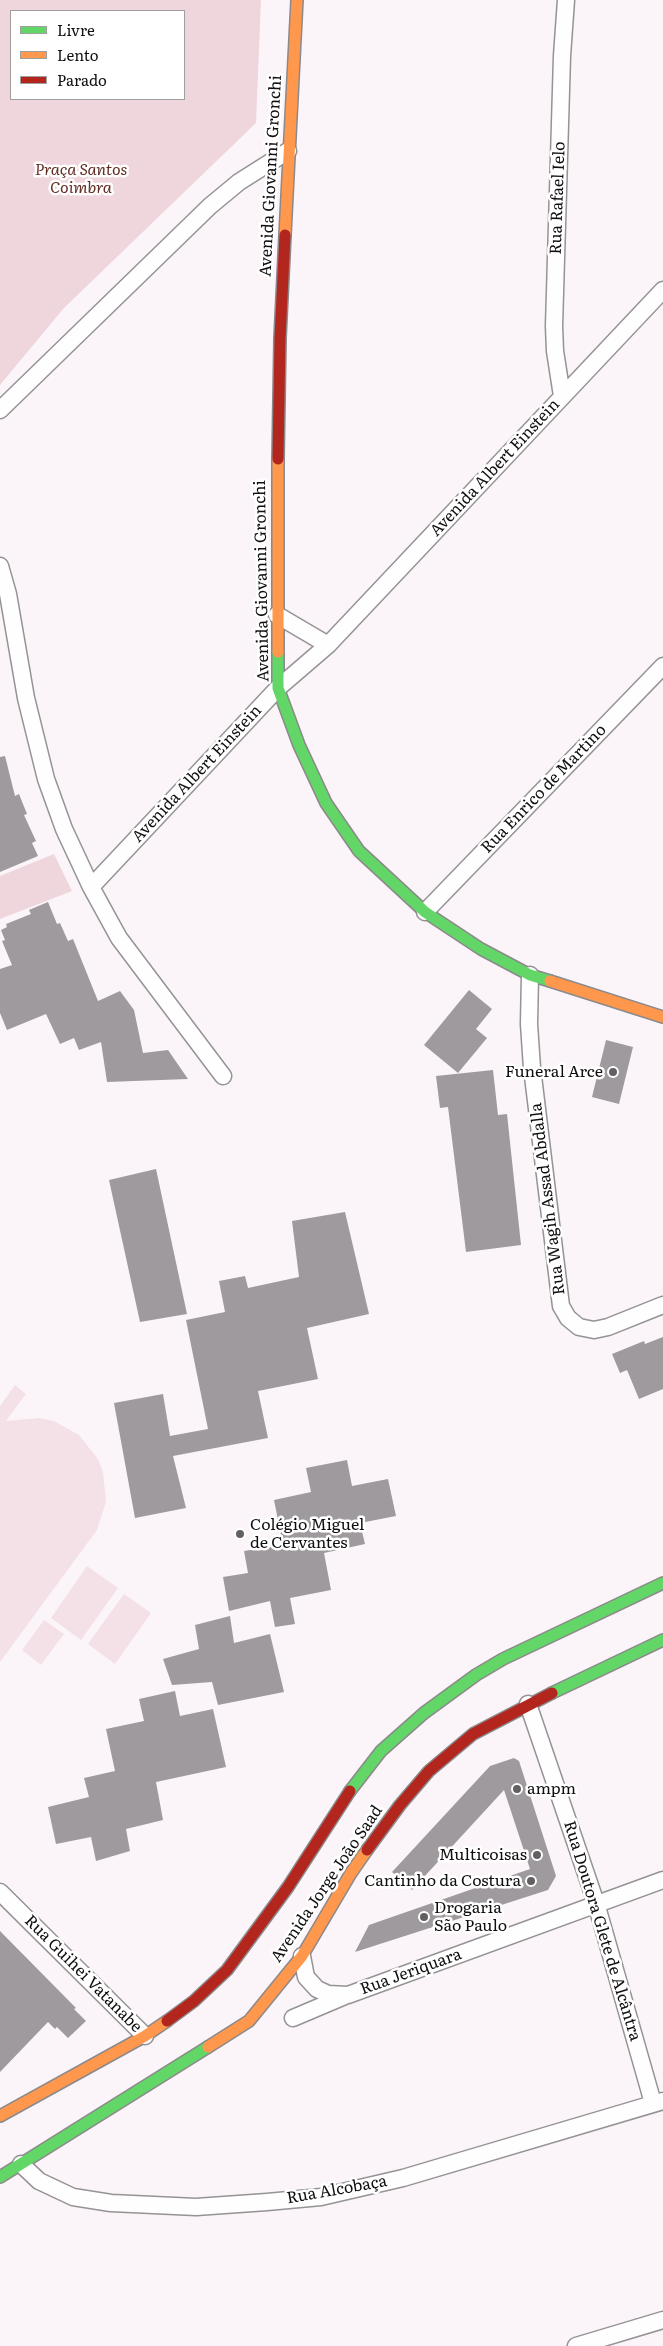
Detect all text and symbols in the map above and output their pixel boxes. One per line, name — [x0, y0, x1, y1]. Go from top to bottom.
legend — [10, 10, 185, 100]
text: Livre — [57, 18, 95, 41]
text: Lento — [57, 43, 98, 66]
text: Parado — [57, 68, 107, 91]
street label: Avenida Giovanni Gronchi — [256, 75, 286, 277]
street label: Rua Rafael Ielo — [546, 141, 570, 255]
park label: Praça Santos Coimbra — [35, 160, 127, 198]
street label: Avenida Albert Einstein — [426, 395, 564, 541]
street label: Avenida Giovanni Gronchi — [251, 480, 273, 682]
street label: Avenida Albert Einstein — [128, 701, 266, 847]
street label: Rua Enrico de Martino — [478, 721, 610, 857]
place label: Funeral Arce — [505, 1062, 603, 1082]
marker: Funeral Arce — [607, 1066, 619, 1078]
street label: Rua Wagih Assad Abdalla — [527, 1102, 569, 1296]
place label: Colégio Miguel de Cervantes — [250, 1515, 364, 1553]
marker: Colégio Miguel de Cervantes — [234, 1528, 246, 1540]
place label: ampm — [527, 1779, 576, 1799]
marker: ampm — [511, 1783, 523, 1795]
street label: Avenida Jorge João Saad — [267, 1802, 387, 1966]
street label: Rua Doutora Glete de Alcântra — [559, 1819, 645, 2043]
place label: Multicoisas — [439, 1845, 527, 1865]
marker: Multicoisas — [531, 1849, 543, 1861]
place label: Cantinho da Costura — [364, 1871, 521, 1891]
marker: Cantinho da Costura — [525, 1875, 537, 1887]
place label: Drogaria São Paulo — [434, 1898, 507, 1936]
street label: Rua Guihei Vatanabe — [20, 1911, 146, 2037]
marker: Drogaria São Paulo — [418, 1911, 430, 1923]
street label: Rua Jeriquara — [358, 1945, 464, 1999]
street label: Rua Alcobaça — [285, 2172, 389, 2208]

